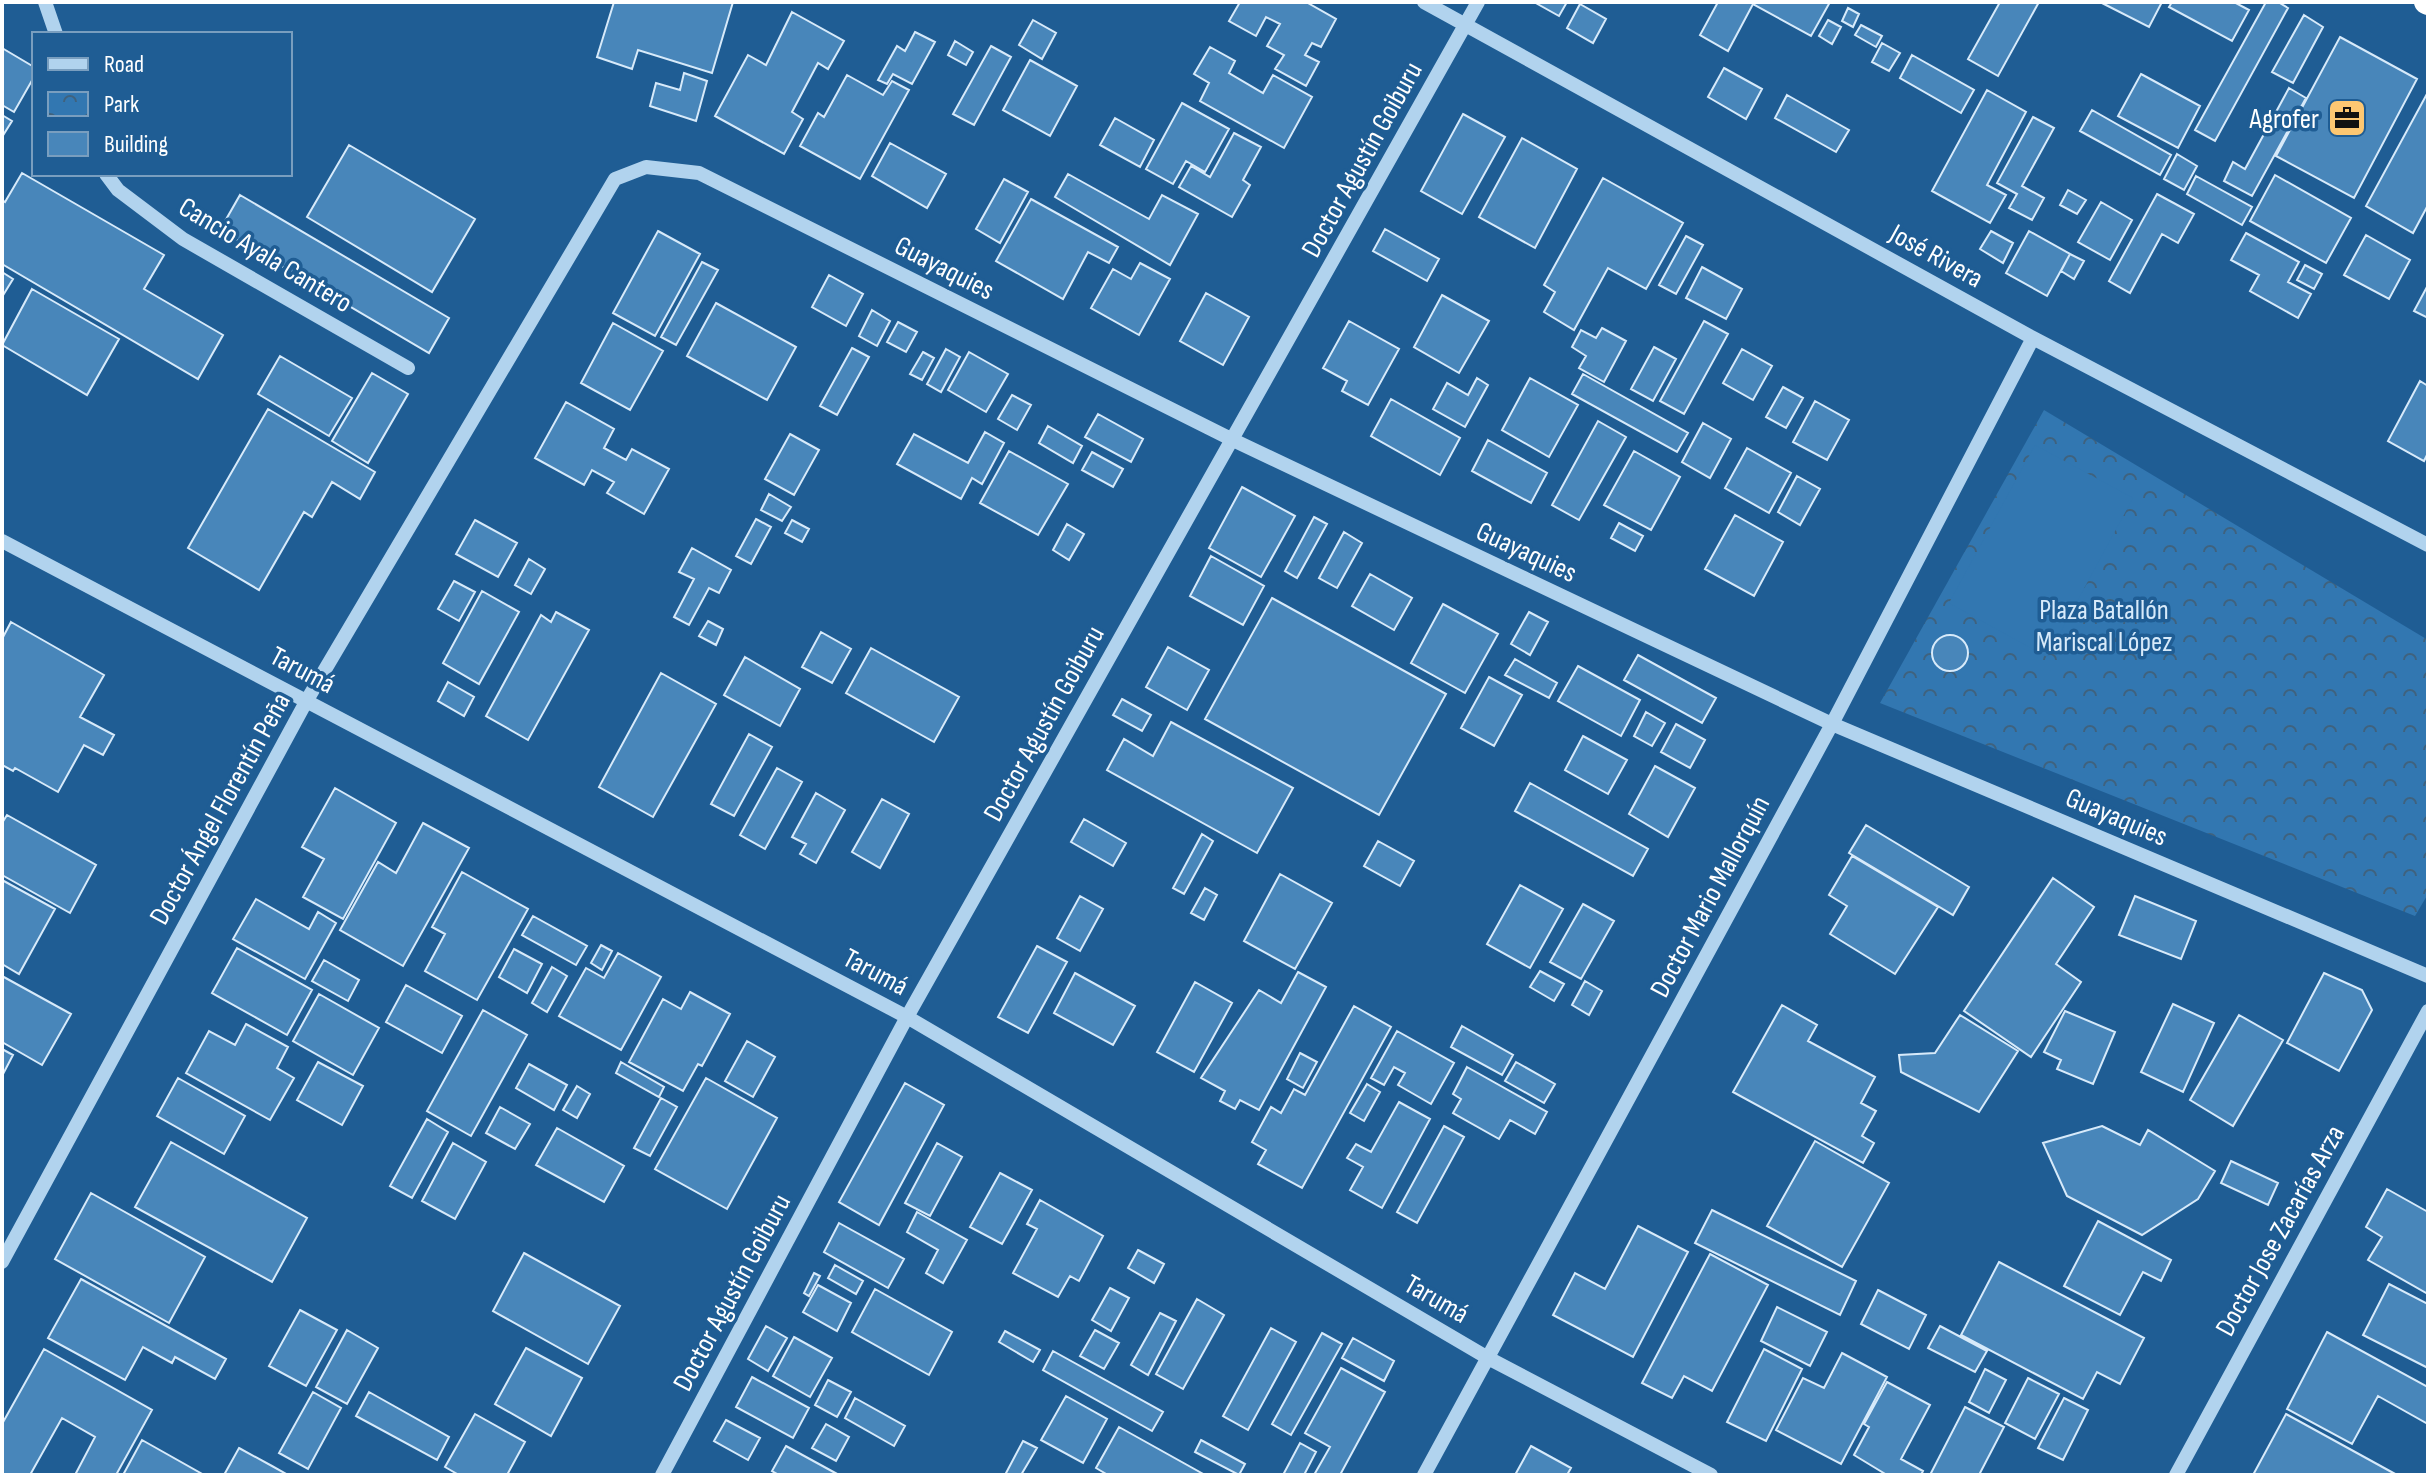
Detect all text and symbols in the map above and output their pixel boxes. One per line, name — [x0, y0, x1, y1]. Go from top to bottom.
legend — [32, 32, 292, 176]
text: Road — [104, 50, 144, 79]
street label: Doctor Agustín Goiburu — [1295, 56, 1430, 263]
text: Park — [104, 90, 139, 119]
office icon: Agrofer — [2326, 97, 2368, 139]
place label: Agrofer — [2249, 103, 2319, 136]
text: Building — [104, 130, 168, 159]
street label: Cancio Ayala Cantero — [173, 191, 358, 320]
street label: José Rivera — [1883, 217, 1989, 295]
street label: Guayaquies — [889, 229, 1000, 307]
street label: Guayaquies — [1471, 515, 1582, 590]
park label: Plaza Batallón Mariscal López — [2036, 594, 2172, 659]
street label: Doctor Agustín Goiburu — [977, 620, 1112, 827]
street label: Tarumá — [264, 640, 340, 701]
street label: Doctor Ángel Florentín Peña — [143, 687, 298, 930]
street label: Guayaquies — [2061, 781, 2172, 854]
street label: Doctor Mario Mallorquín — [1643, 790, 1777, 1003]
street label: Tarumá — [837, 942, 913, 1003]
street label: Doctor Jose Zacarías Arza — [2209, 1120, 2352, 1342]
street label: Doctor Agustín Goiburu — [667, 1189, 798, 1397]
street label: Tarumá — [1398, 1268, 1474, 1331]

